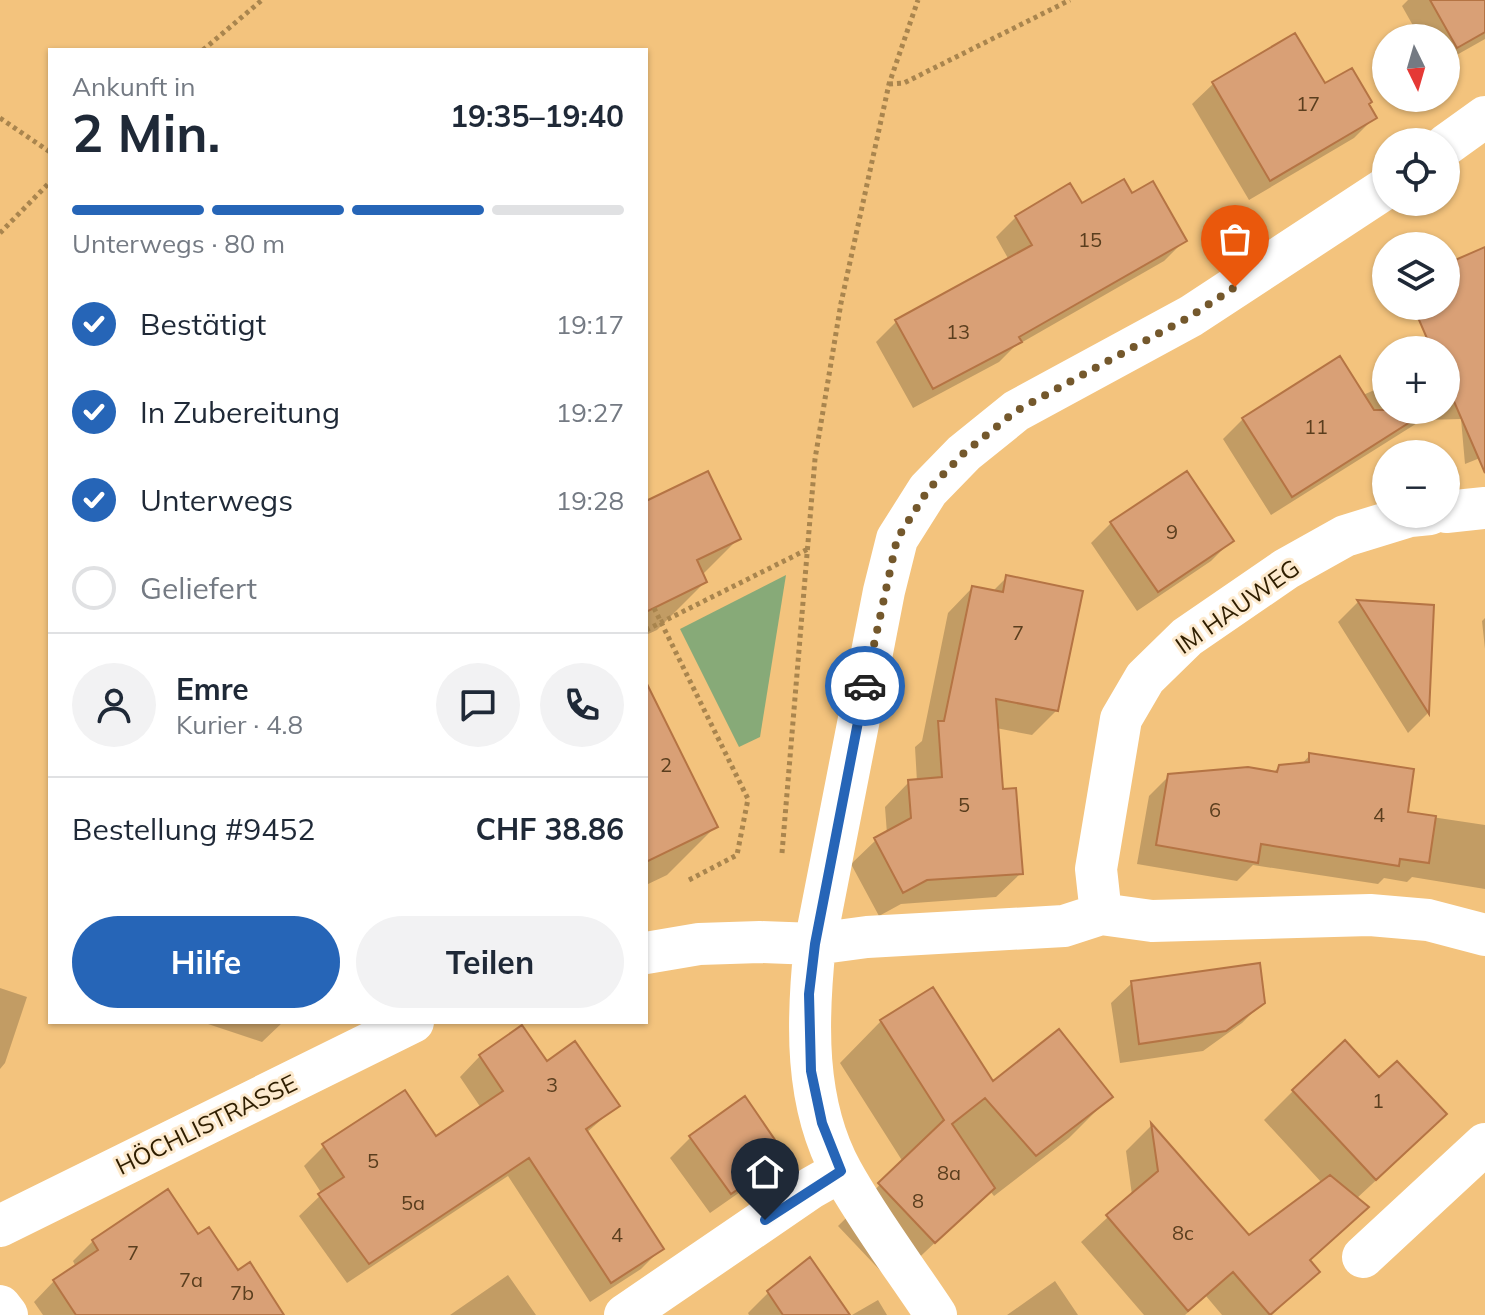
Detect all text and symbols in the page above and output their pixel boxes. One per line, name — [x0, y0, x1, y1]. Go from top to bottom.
north arrow — [1372, 24, 1460, 112]
map controls — [1372, 24, 1460, 528]
text: Ankunft in — [72, 70, 195, 103]
house number: 17 — [1296, 91, 1320, 116]
text: 19:35–19:40 — [450, 97, 624, 135]
text: 2 Min. — [72, 100, 221, 165]
button: locate — [1372, 128, 1460, 216]
pin — [1201, 205, 1269, 287]
icon: bag — [1213, 217, 1257, 261]
text: Unterwegs · 80 m — [72, 227, 285, 260]
house number: 15 — [1078, 227, 1102, 252]
button: layers — [1372, 232, 1460, 320]
icon: check — [72, 302, 116, 346]
text: Bestätigt — [140, 305, 266, 343]
text: 19:17 — [556, 308, 624, 341]
house number: 13 — [946, 319, 970, 344]
button: + — [1372, 336, 1460, 424]
icon: check — [72, 390, 116, 434]
text: In Zubereitung — [140, 393, 340, 431]
text: 19:27 — [556, 396, 624, 429]
house number: 11 — [1304, 414, 1328, 439]
button: − — [1372, 440, 1460, 528]
icon: check — [72, 478, 116, 522]
text: Unterwegs — [140, 481, 293, 519]
text: 19:28 — [556, 484, 624, 517]
house number: 9 — [1166, 519, 1178, 544]
street label: IM HAUWEG — [1169, 552, 1305, 660]
text: Geliefert — [140, 569, 257, 607]
house number: 7 — [1012, 620, 1024, 645]
courier — [825, 646, 905, 726]
button: person — [72, 663, 156, 747]
button: chat — [436, 663, 520, 747]
button: phone — [540, 663, 624, 747]
icon: car — [843, 664, 887, 708]
text: Emre — [176, 670, 249, 708]
text: Kurier · 4.8 — [176, 708, 303, 741]
house number: 2 — [660, 752, 672, 777]
house number: 5 — [958, 792, 970, 817]
house number: 6 — [1209, 797, 1221, 822]
house number: 4 — [1373, 802, 1385, 827]
text: Bestellung #9452 — [72, 810, 315, 848]
text: CHF 38.86 — [475, 810, 624, 848]
button: Hilfe — [72, 916, 340, 1008]
button: Teilen — [356, 916, 624, 1008]
street label: HÖCHLISTRASSE — [110, 1067, 302, 1181]
house number: 3 — [546, 1072, 558, 1097]
house number: 1 — [1372, 1088, 1384, 1113]
pin — [731, 1138, 799, 1220]
house number: 5 — [367, 1148, 379, 1173]
icon: home — [743, 1150, 787, 1194]
house number: 8a — [937, 1160, 961, 1185]
house number: 8 — [912, 1188, 924, 1213]
house number: 5a — [401, 1190, 425, 1215]
house number: 8c — [1172, 1220, 1194, 1245]
house number: 4 — [611, 1222, 623, 1247]
house number: 7 — [127, 1240, 139, 1265]
house number: 7a — [179, 1267, 203, 1292]
house number: 7b — [230, 1280, 254, 1305]

